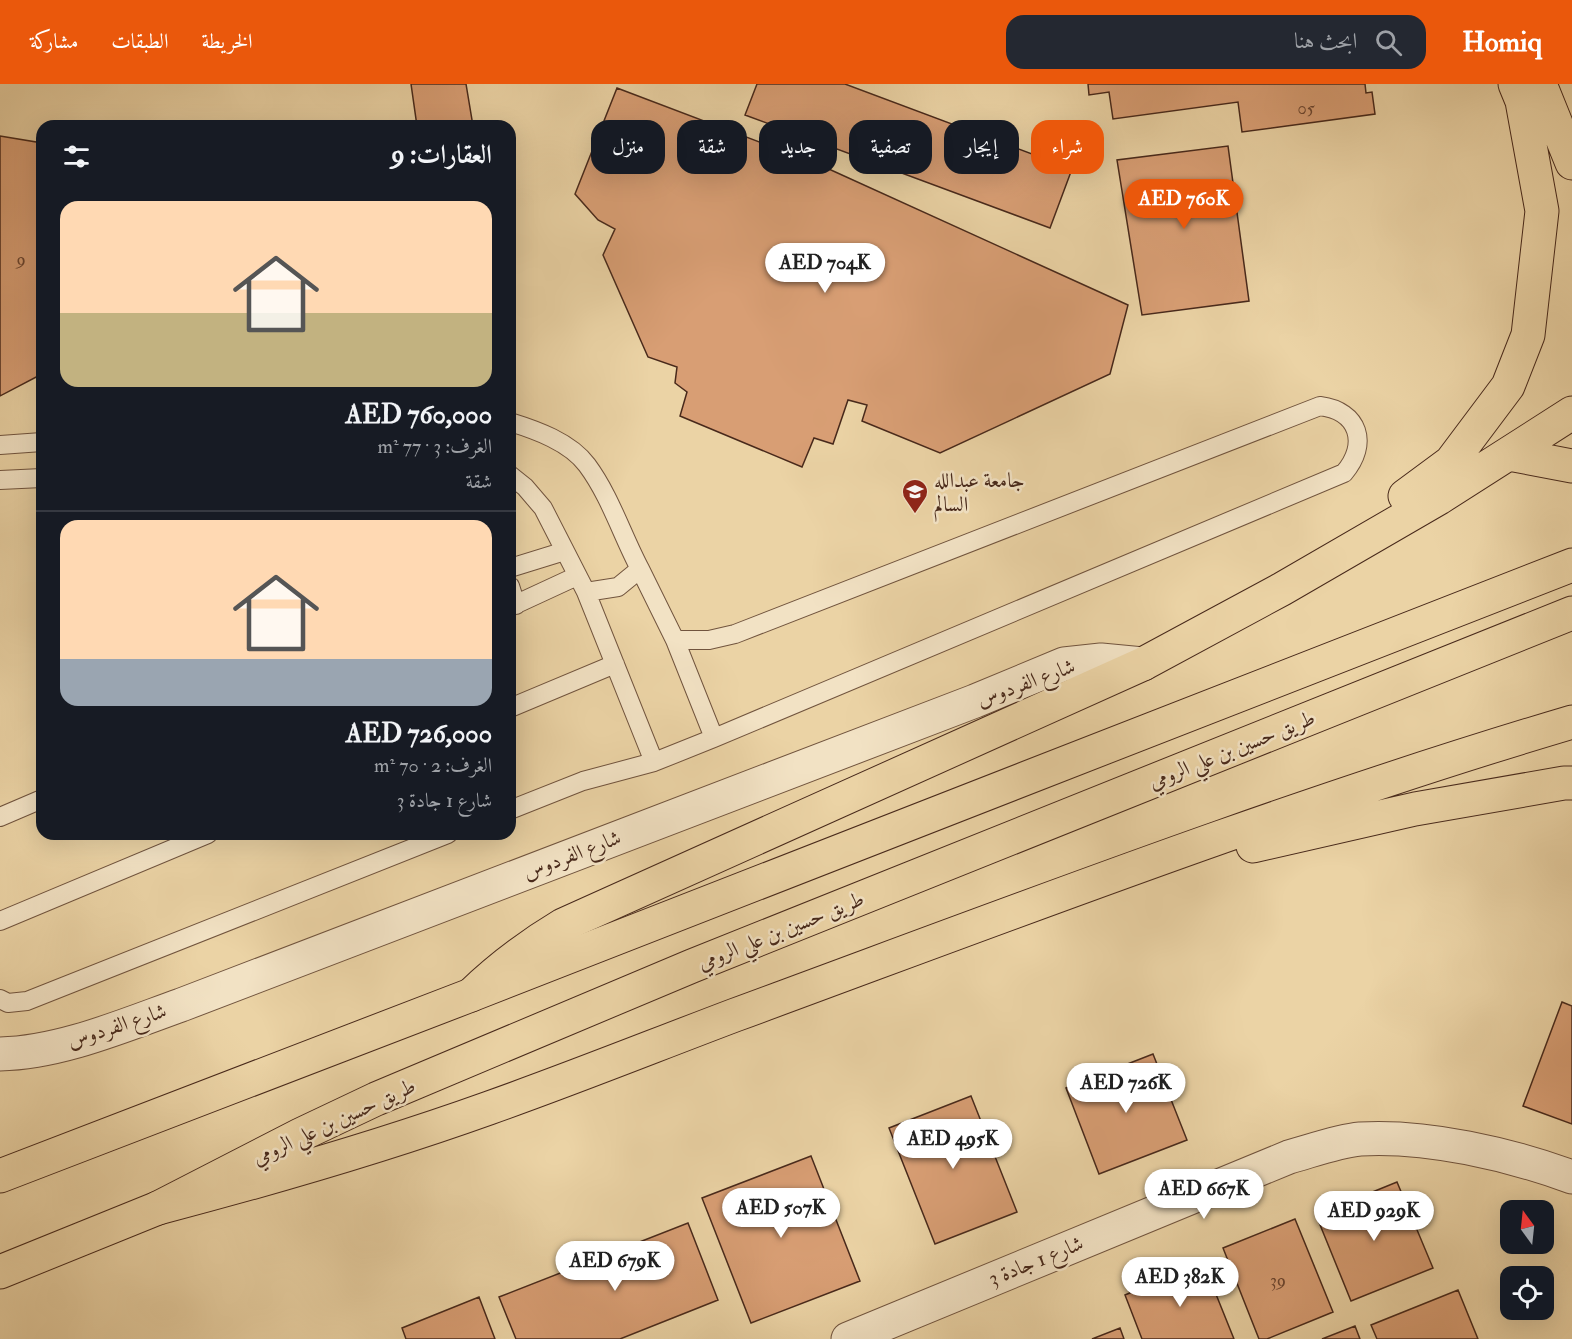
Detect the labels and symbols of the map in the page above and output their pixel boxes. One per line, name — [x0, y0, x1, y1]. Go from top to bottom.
house number: 05 — [1297, 97, 1315, 120]
pin: AED 760K — [1122, 179, 1246, 230]
pin: AED 704K — [763, 243, 887, 294]
house number: 9 — [14, 248, 26, 271]
place label: جامعة عبدالله السالم — [934, 467, 1025, 522]
school or university icon: جامعة عبدالله السالم — [900, 477, 930, 515]
street label: شارع الفردوس — [973, 653, 1080, 717]
street label: طريق حسين بن علي الرومي — [1145, 704, 1321, 801]
street label: شارع الفردوس — [519, 824, 626, 890]
street label: طريق حسين بن علي الرومي — [694, 885, 870, 982]
street label: شارع الفردوس — [64, 997, 171, 1059]
pin: AED 726K — [1064, 1063, 1188, 1114]
street label: طريق حسين بن علي الرومي — [248, 1072, 423, 1177]
pin: AED 495K — [891, 1119, 1015, 1170]
pin: AED 667K — [1142, 1169, 1266, 1220]
pin: AED 507K — [719, 1188, 843, 1239]
pin: AED 929K — [1312, 1191, 1436, 1242]
north arrow — [1500, 1200, 1554, 1254]
street label: شارع 1 جادة 3 — [985, 1230, 1089, 1296]
pin: AED 679K — [553, 1241, 677, 1292]
pin: AED 382K — [1118, 1257, 1242, 1308]
house number: 39 — [1270, 1269, 1286, 1292]

